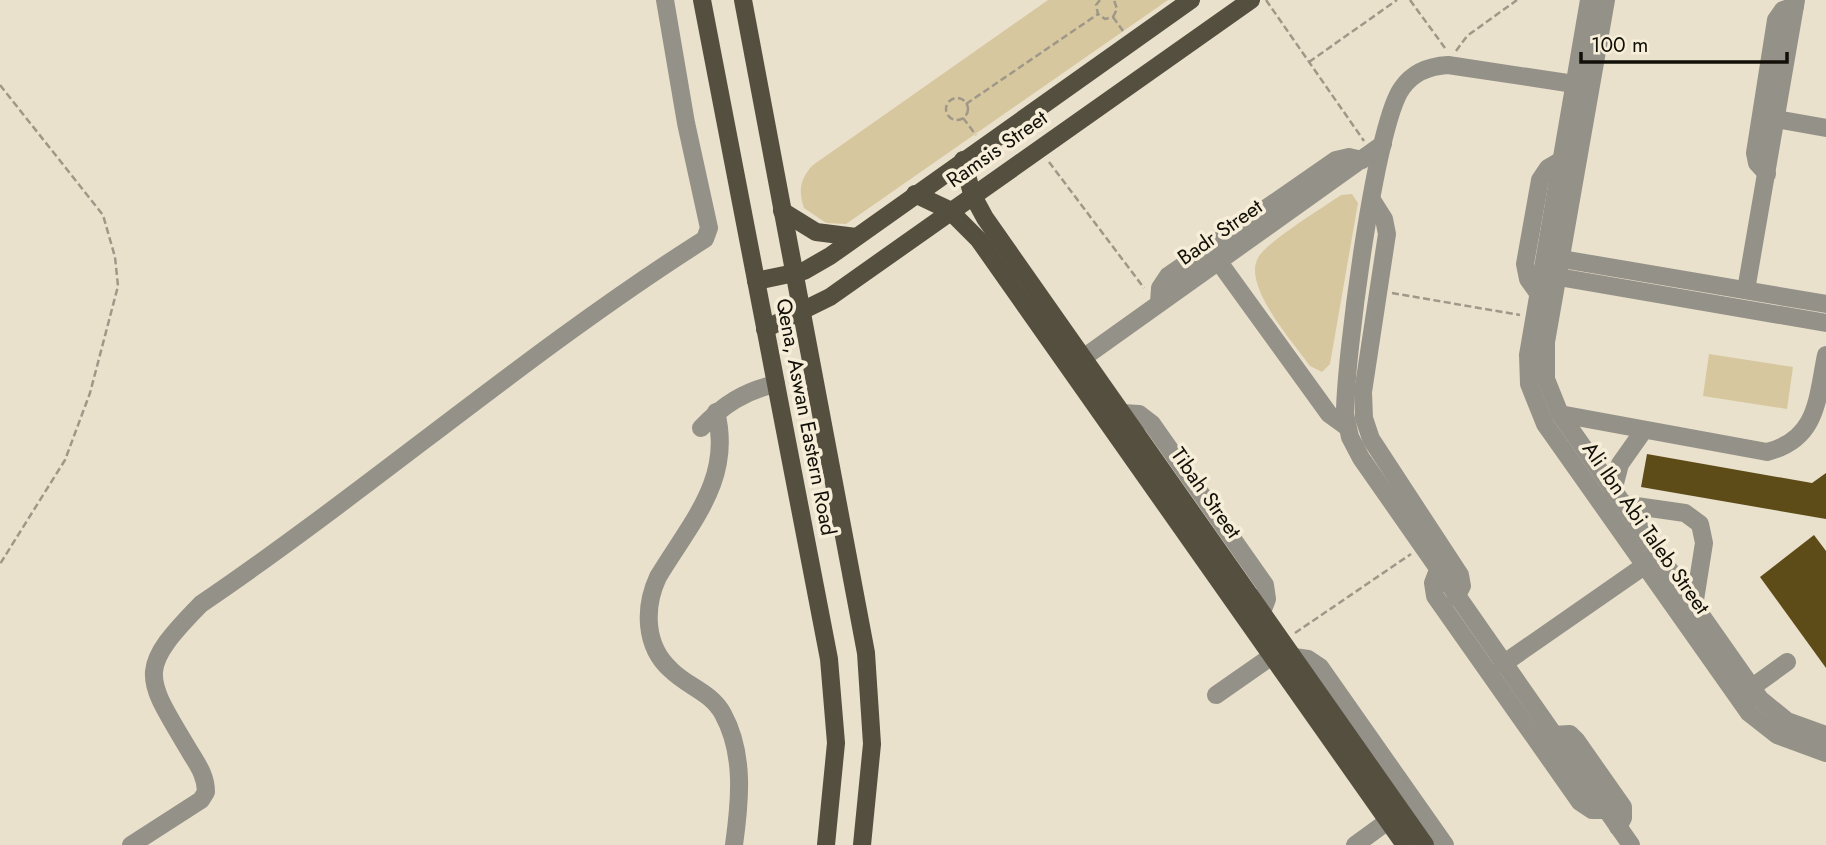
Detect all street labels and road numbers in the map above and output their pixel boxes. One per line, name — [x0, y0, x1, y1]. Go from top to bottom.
street label: Ramsis Street — [940, 103, 1054, 195]
street label: Badr Street — [1172, 192, 1268, 272]
street label: Qena, Aswan Eastern Road — [768, 296, 844, 538]
street label: Ali Ibn Abi Taleb Street — [1575, 436, 1717, 620]
street label: Tibah Street — [1164, 441, 1248, 545]

